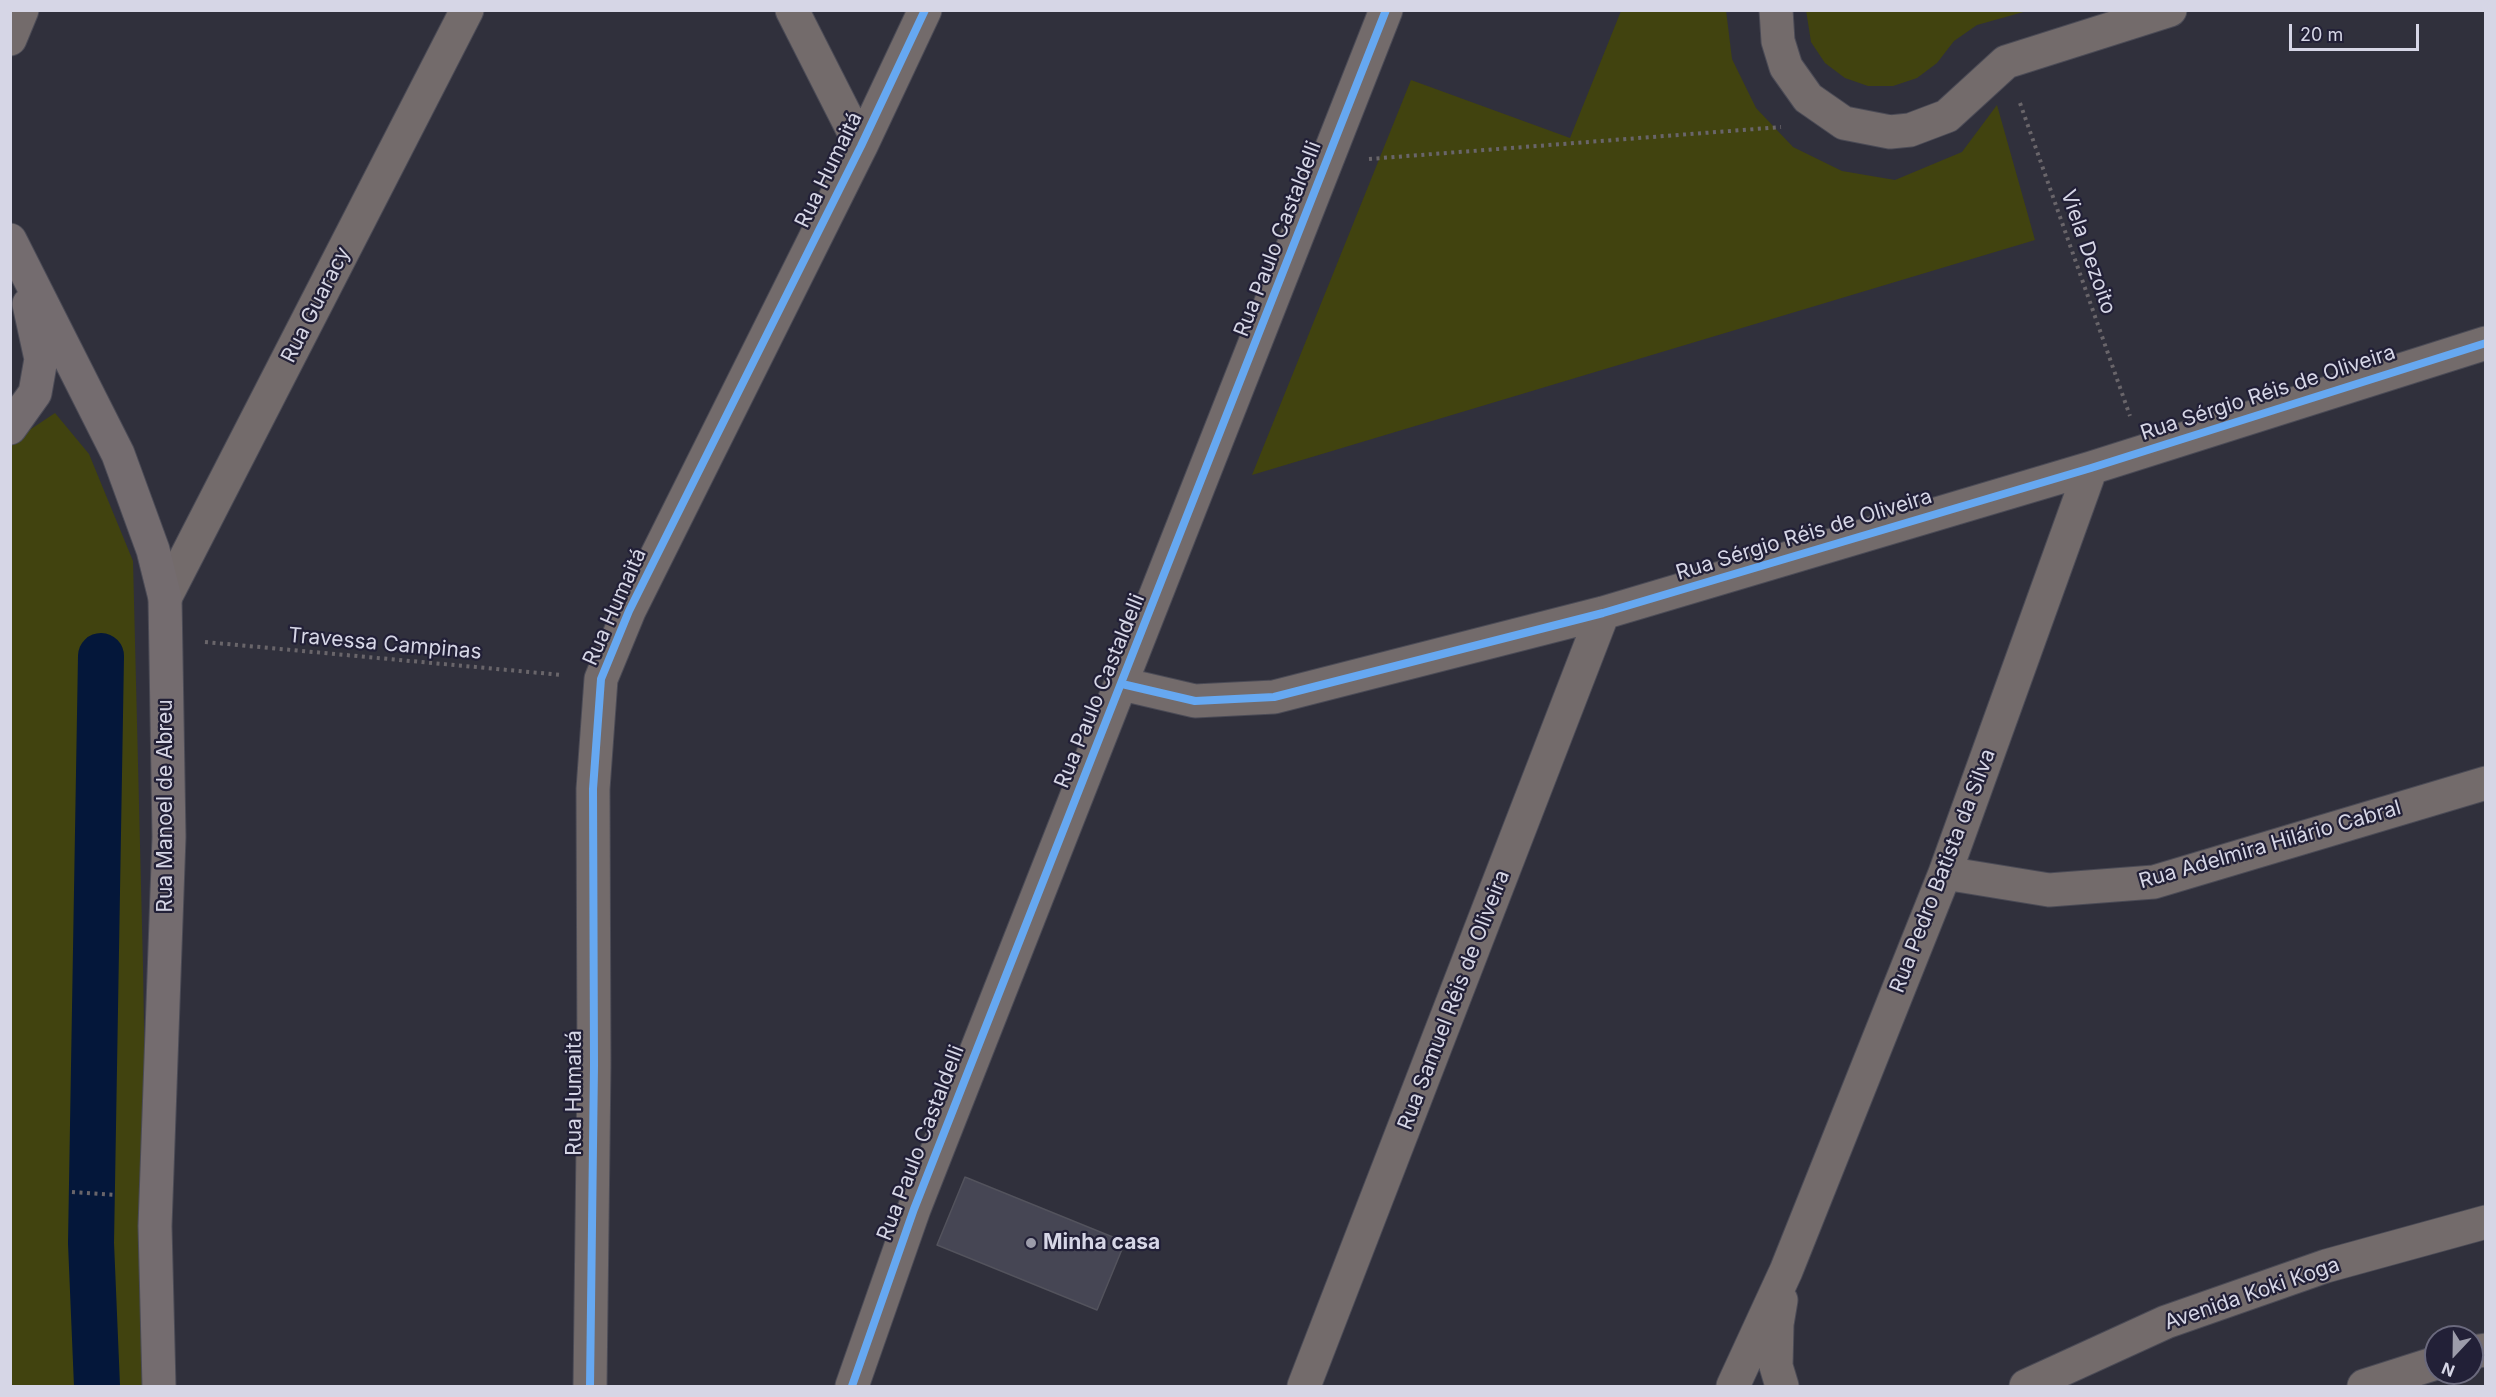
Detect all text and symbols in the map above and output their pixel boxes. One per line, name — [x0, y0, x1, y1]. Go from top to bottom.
scale bar — [2292, 12, 2422, 50]
text: 20 m — [2300, 24, 2343, 45]
street label: Rua Humaitá — [790, 108, 868, 232]
street label: Rua Paulo Castaldelli — [1229, 138, 1327, 340]
street label: Viela Dezoito — [2055, 186, 2121, 318]
street label: Rua Guaracy — [276, 243, 356, 367]
street label: Rua Sérgio Réis de Oliveira — [2137, 340, 2399, 446]
street label: Rua Sérgio Réis de Oliveira — [1673, 484, 1935, 586]
street label: Rua Humaitá — [578, 544, 652, 670]
street label: Rua Paulo Castaldelli — [1049, 590, 1151, 792]
street label: Travessa Campinas — [287, 623, 483, 665]
street label: Rua Manoel de Abreu — [153, 699, 179, 913]
street label: Rua Pedro Batista da Silva — [1885, 746, 2001, 996]
street label: Rua Adelmira Hilário Cabral — [2136, 795, 2404, 895]
street label: Rua Samuel Réis de Oliveira — [1393, 867, 1515, 1133]
street label: Rua Humaitá — [562, 1030, 588, 1156]
street label: Rua Paulo Castaldelli — [872, 1042, 970, 1244]
place label: Minha casa — [1043, 1230, 1160, 1256]
marker: Minha casa — [1024, 1236, 1038, 1250]
street label: Avenida Koki Koga — [2161, 1252, 2343, 1336]
north arrow — [2424, 1325, 2484, 1385]
text: N — [2439, 1358, 2457, 1381]

